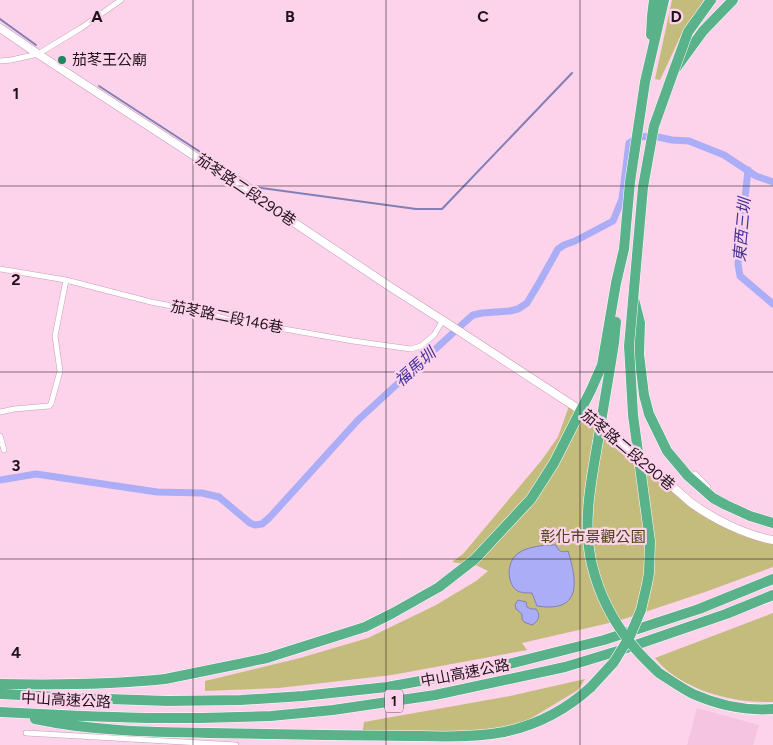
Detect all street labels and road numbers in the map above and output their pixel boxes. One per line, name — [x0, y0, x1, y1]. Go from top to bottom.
street label: 茄苳路二段290巷 — [193, 150, 299, 230]
street label: 茄苳路二段146巷 — [169, 297, 285, 337]
street label: 茄苳路二段290巷 — [578, 406, 678, 494]
street label: 中山高速公路 — [419, 656, 511, 690]
street label: 中山高速公路 — [21, 689, 111, 711]
road number: 1 — [385, 689, 403, 712]

